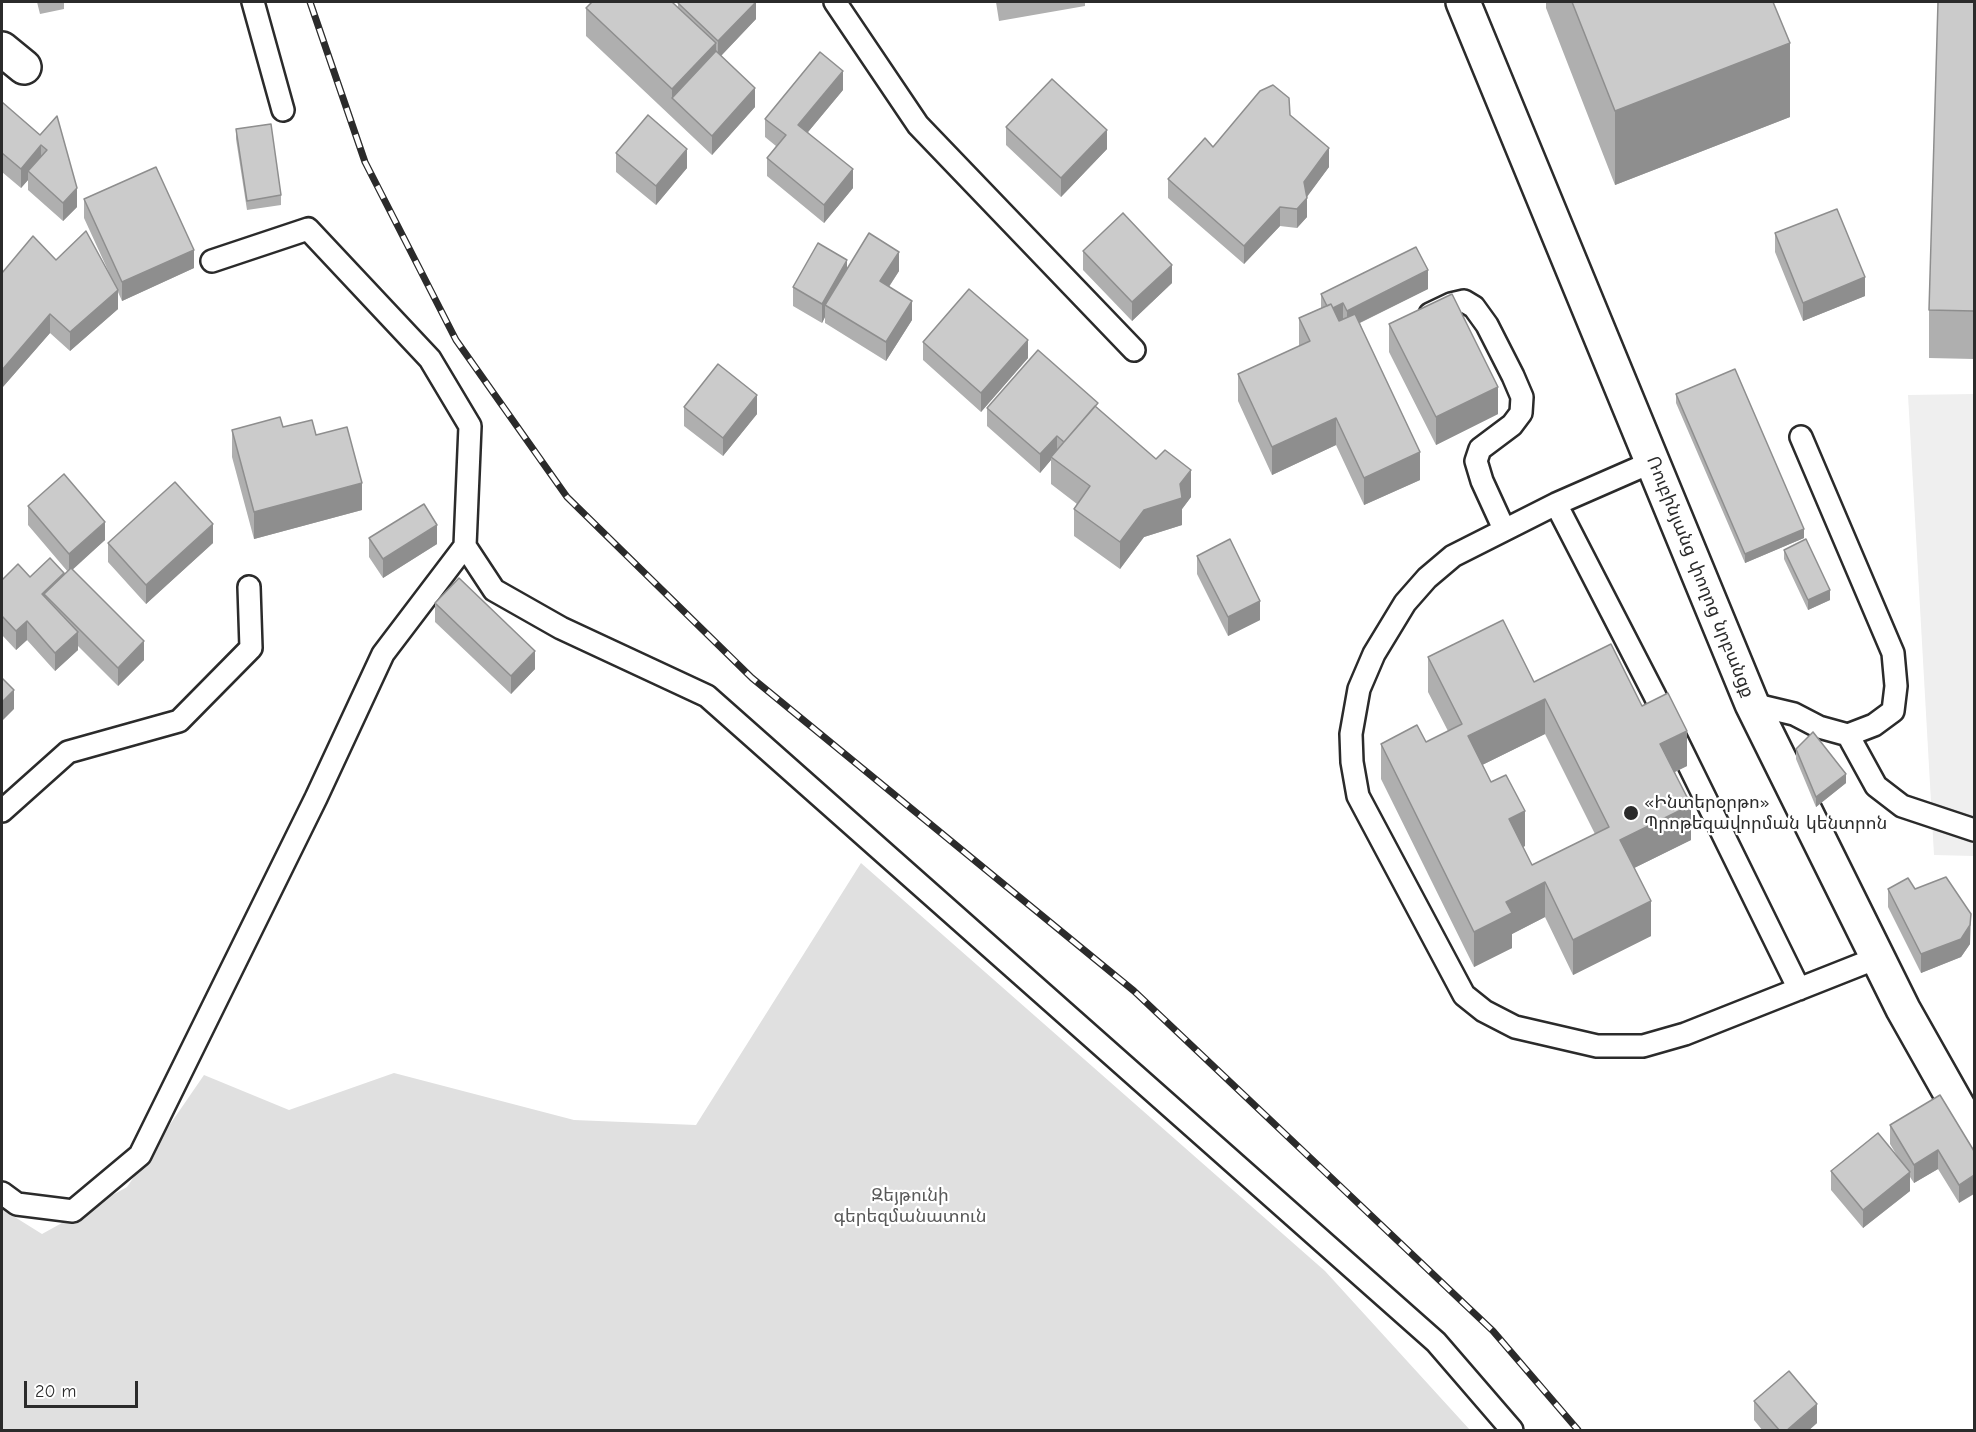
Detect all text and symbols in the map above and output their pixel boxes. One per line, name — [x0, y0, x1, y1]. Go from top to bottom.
street label: Ռուբինյանց փողոց նրբանցք — [1642, 453, 1758, 701]
place label: «Ինտերօրթո» Պրոթեզավորման կենտրոն — [1644, 792, 1887, 834]
marker: «Ինտերօրթո» Պրոթեզավորման կենտրոն — [1622, 804, 1640, 822]
park label: Զեյթունի գերեզմանատուն — [833, 1185, 987, 1228]
scale bar — [27, 1369, 141, 1407]
text: 20 m — [35, 1381, 76, 1402]

